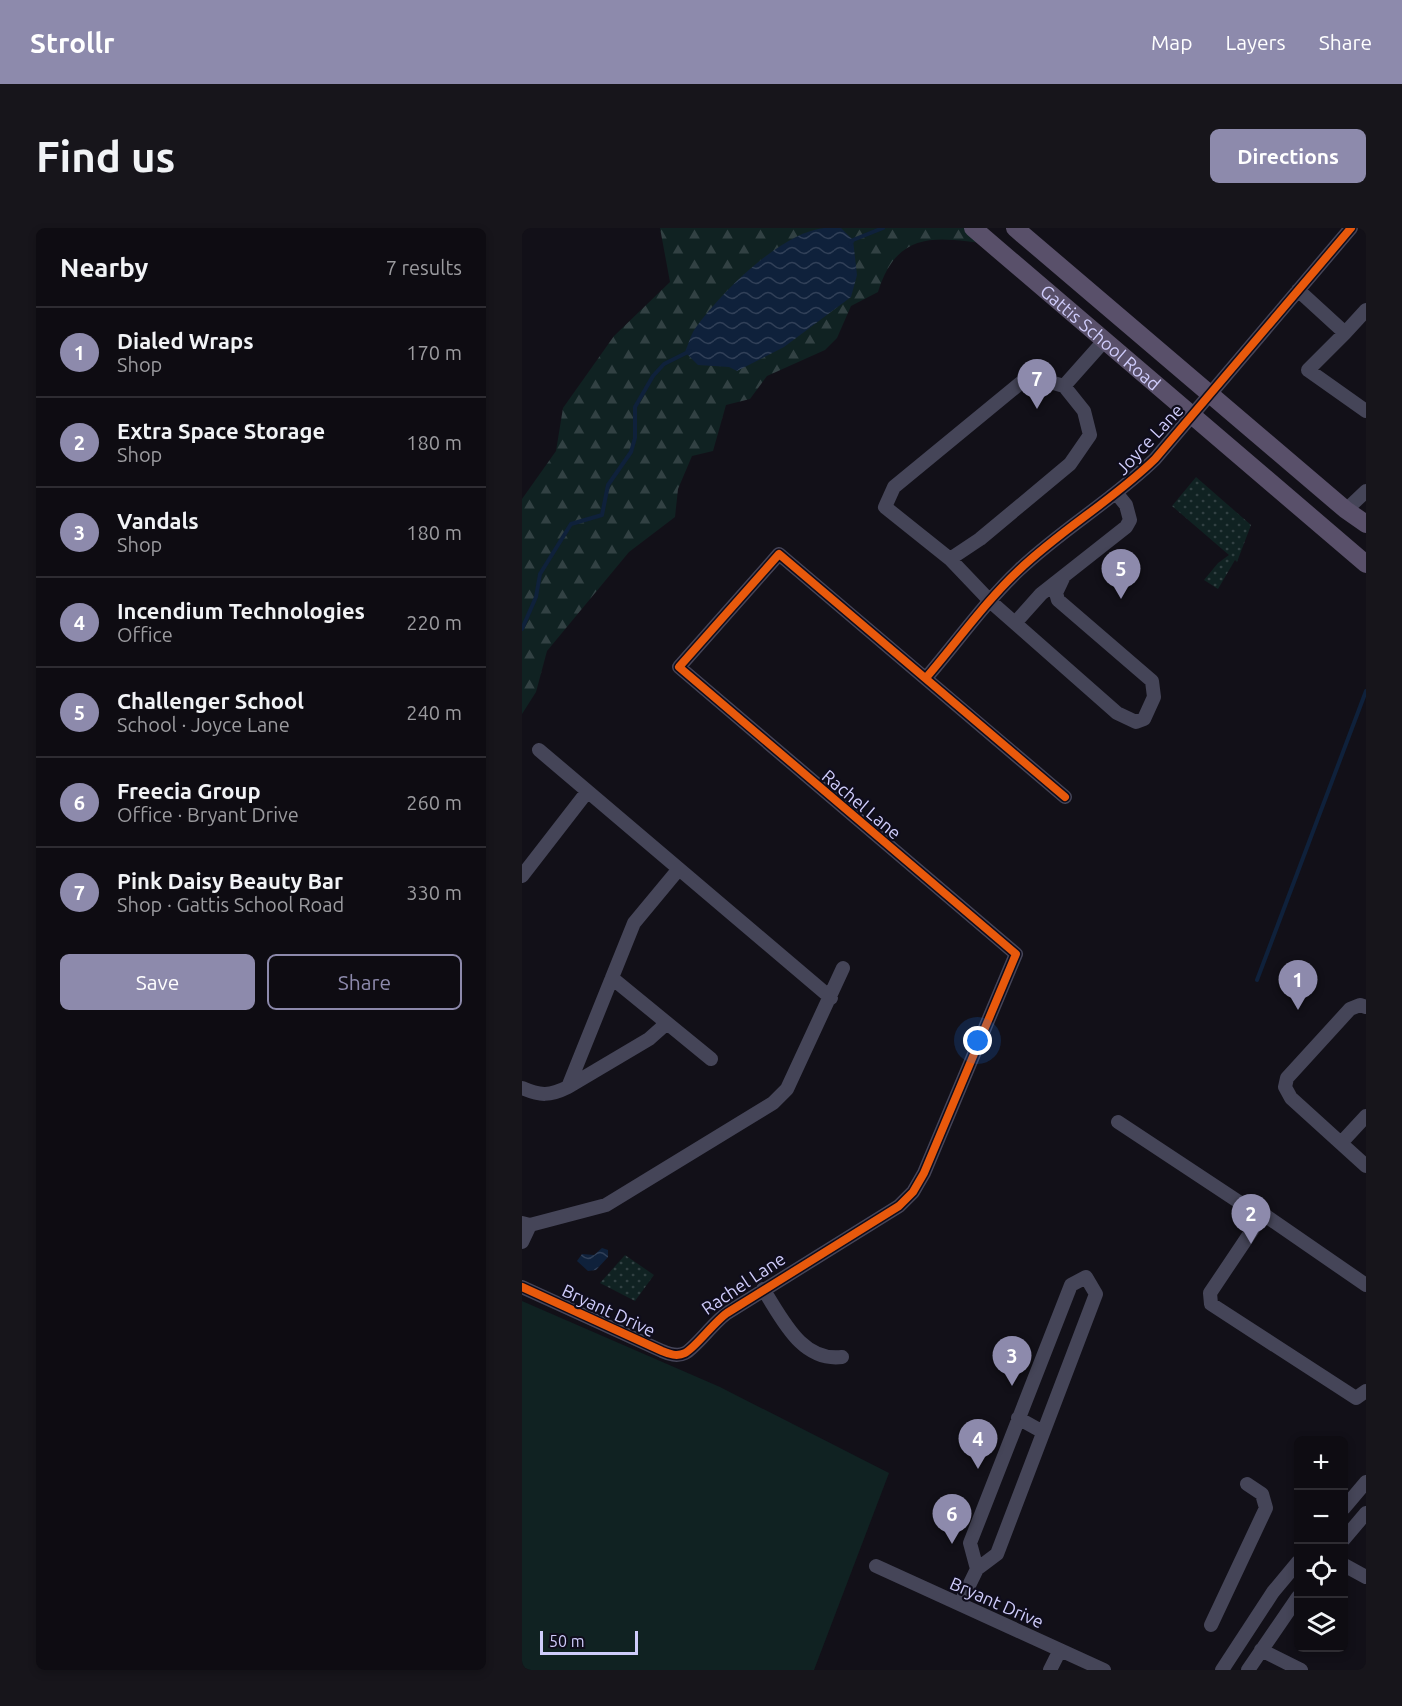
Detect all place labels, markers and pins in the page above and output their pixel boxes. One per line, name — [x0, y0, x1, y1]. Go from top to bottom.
pin: 7 — [1018, 360, 1056, 409]
pin: 5 — [1102, 550, 1140, 599]
pin: 1 — [1278, 960, 1318, 1010]
pin: 2 — [1232, 1194, 1270, 1244]
pin: 3 — [992, 1336, 1032, 1386]
pin: 4 — [958, 1420, 998, 1469]
pin: 6 — [932, 1494, 972, 1544]

